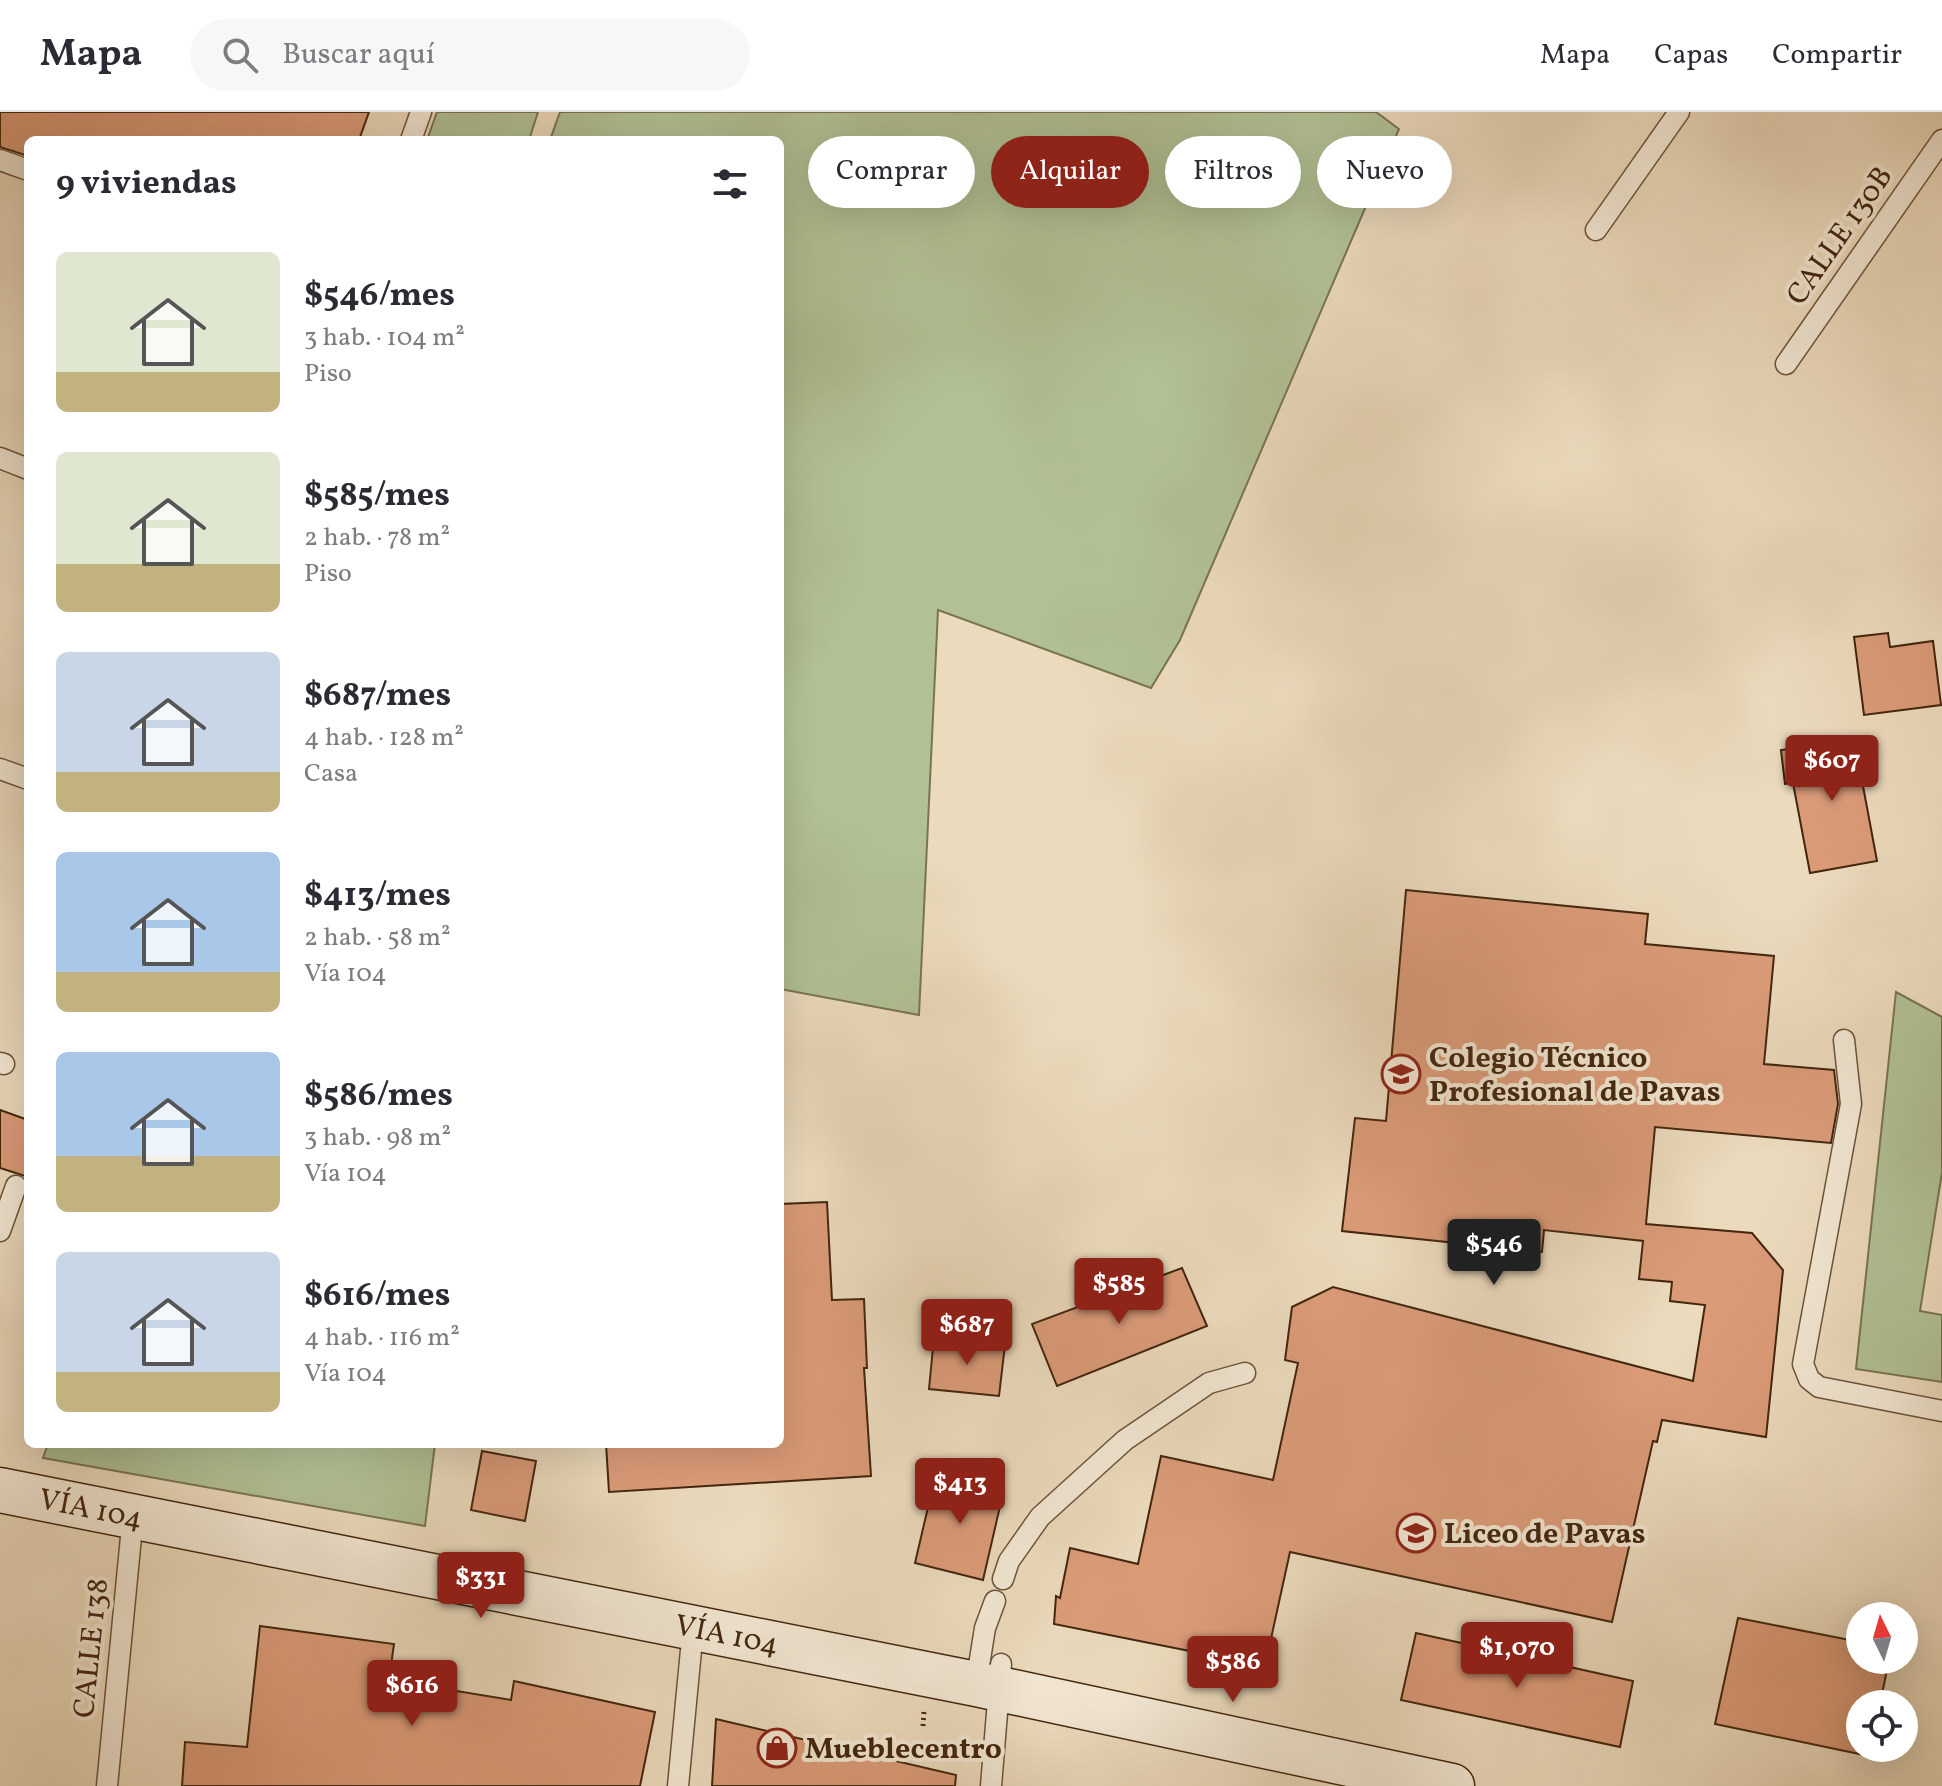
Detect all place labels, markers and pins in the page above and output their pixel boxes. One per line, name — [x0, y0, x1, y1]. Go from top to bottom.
pin: $607 — [1785, 735, 1879, 803]
place label: Colegio Técnico Profesional de Pavas — [1429, 1038, 1721, 1114]
school or university icon: Colegio Técnico Profesional de Pavas — [1380, 1053, 1422, 1095]
pin: $546 — [1447, 1219, 1541, 1287]
pin: $585 — [1072, 1258, 1166, 1326]
pin: $687 — [920, 1299, 1014, 1367]
pin: $413 — [913, 1458, 1007, 1526]
school or university icon: Liceo de Pavas — [1395, 1512, 1437, 1554]
place label: Liceo de Pavas — [1444, 1514, 1646, 1556]
pin: $331 — [434, 1552, 528, 1620]
pin: $1,070 — [1452, 1622, 1582, 1690]
pin: $586 — [1186, 1636, 1280, 1704]
pin: $616 — [365, 1660, 459, 1728]
shop icon: Mueblecentro — [756, 1727, 798, 1769]
place label: Mueblecentro — [805, 1729, 1002, 1771]

